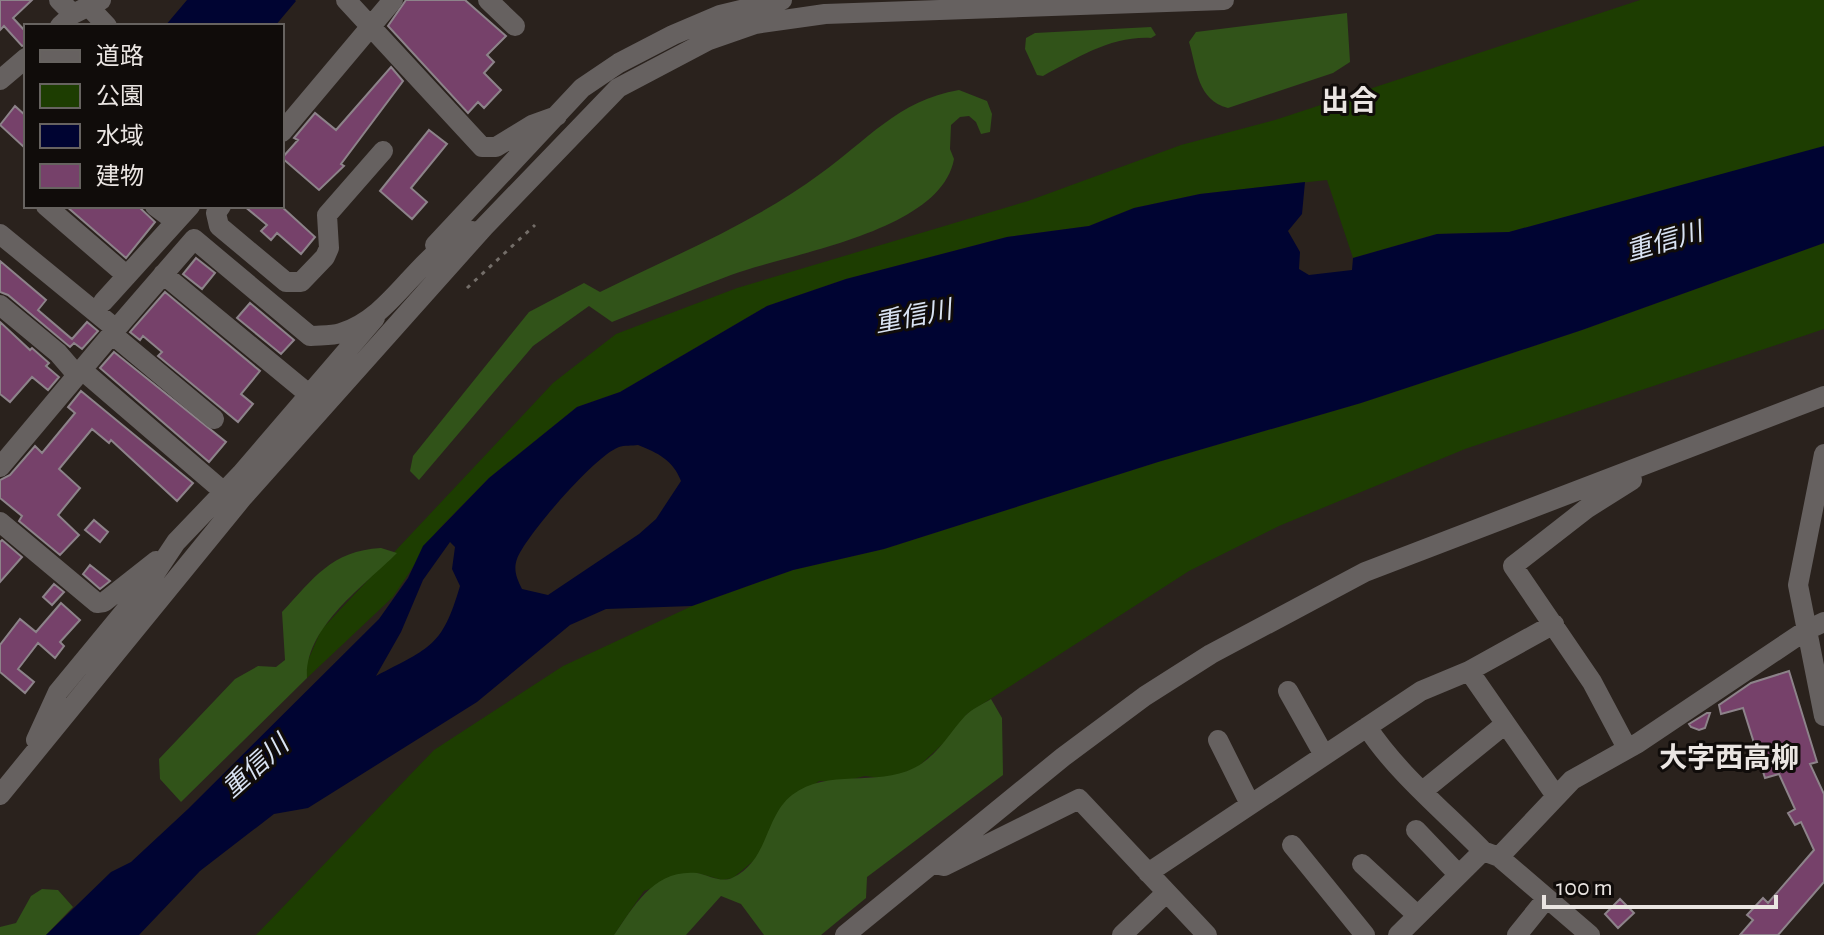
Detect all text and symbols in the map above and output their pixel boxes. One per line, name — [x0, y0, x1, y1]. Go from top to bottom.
legend — [24, 24, 284, 208]
text: 道路 — [96, 43, 144, 69]
text: 公園 — [96, 84, 144, 109]
district label: 出合 — [1321, 86, 1377, 116]
text: 水域 — [96, 123, 144, 149]
text: 建物 — [96, 164, 144, 189]
water label: 重信川 — [1623, 217, 1708, 265]
water label: 重信川 — [872, 295, 957, 337]
water label: 重信川 — [217, 728, 296, 803]
district label: 大字西高柳 — [1659, 743, 1799, 773]
scale bar — [1544, 859, 1776, 909]
text: 100 m — [1556, 876, 1613, 900]

